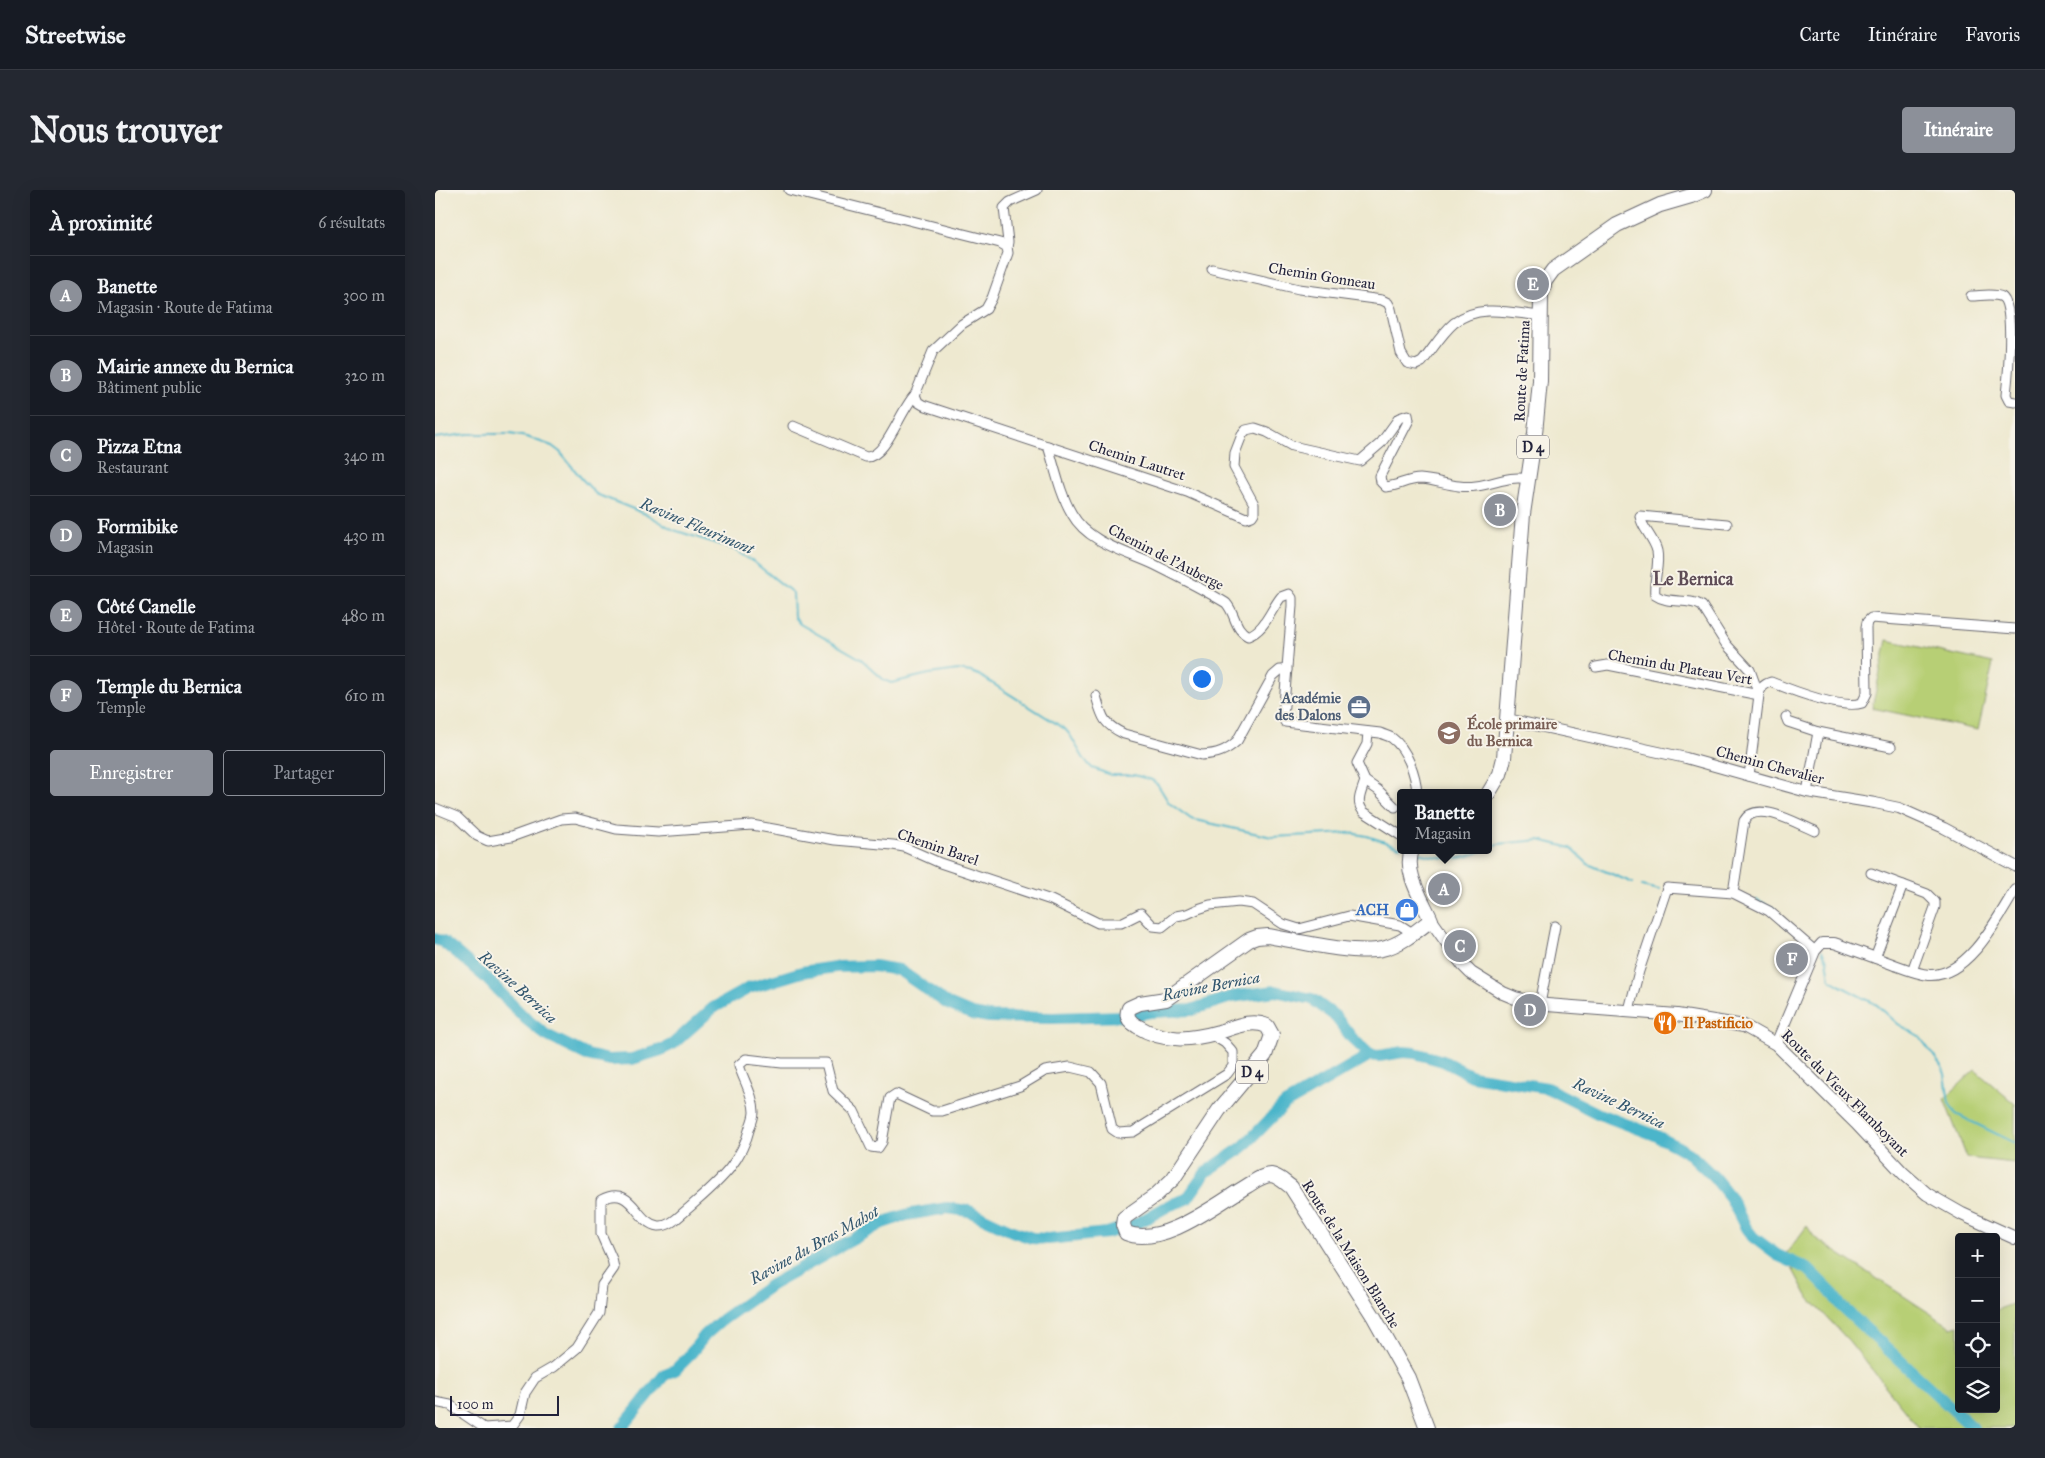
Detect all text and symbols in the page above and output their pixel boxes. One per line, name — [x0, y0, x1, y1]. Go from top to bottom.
text: Streetwise — [25, 20, 126, 50]
text: Carte — [1800, 24, 1840, 46]
text: Itinéraire — [1868, 24, 1937, 46]
text: Favoris — [1965, 24, 2020, 46]
button: Itinéraire — [1902, 107, 2015, 153]
text: Nous trouver — [30, 109, 222, 152]
text: À proximité — [50, 210, 152, 236]
text: 6 résultats — [318, 213, 385, 232]
street label: Chemin Gonneau — [1267, 259, 1377, 293]
pin: E — [1517, 265, 1549, 303]
text: Banette — [97, 275, 157, 298]
text: A — [61, 286, 71, 305]
text: 300 m — [343, 286, 385, 305]
text: Magasin · Route de Fatima — [97, 298, 273, 317]
street label: Route de Fatima — [1510, 319, 1534, 422]
text: Mairie annexe du Bernica — [97, 355, 294, 378]
text: B — [61, 366, 71, 385]
text: 320 m — [345, 366, 385, 385]
text: Bâtiment public — [97, 378, 202, 397]
text: Pizza Etna — [97, 435, 181, 458]
street label: Chemin Lautret — [1086, 436, 1188, 484]
road number: D 4 — [1517, 436, 1549, 458]
text: C — [61, 446, 71, 465]
text: 340 m — [343, 446, 385, 465]
text: Restaurant — [97, 458, 169, 477]
pin: B — [1484, 491, 1516, 529]
water label: Ravine Fleurimont — [636, 493, 758, 559]
text: Formibike — [97, 515, 178, 538]
street label: Chemin de l'Auberge — [1105, 520, 1227, 594]
text: D — [60, 526, 72, 545]
text: 430 m — [343, 526, 385, 545]
text: Magasin — [97, 538, 153, 557]
district label: Le Bernica — [1653, 568, 1734, 590]
text: Côté Canelle — [97, 595, 196, 618]
text: E — [60, 606, 72, 625]
text: 480 m — [341, 606, 385, 625]
text: Hôtel · Route de Fatima — [97, 618, 255, 637]
street label: Chemin du Plateau Vert — [1606, 645, 1754, 689]
your location — [1189, 666, 1215, 692]
text: Temple du Bernica — [97, 675, 242, 698]
text: F — [61, 686, 71, 705]
text: 610 m — [344, 686, 385, 705]
place label: Académie des Dalons — [1275, 689, 1342, 724]
office icon: Académie des Dalons — [1346, 694, 1372, 720]
text: Temple — [97, 698, 146, 717]
place label: École primaire du Bernica — [1467, 714, 1558, 750]
school or university icon: École primaire du Bernica — [1436, 720, 1462, 746]
street label: Chemin Chevalier — [1714, 742, 1826, 788]
button: Enregistrer — [50, 750, 213, 796]
button: Partager — [223, 750, 385, 796]
popup — [1397, 789, 1492, 854]
text: Banette — [1414, 801, 1475, 824]
text: Magasin — [1414, 824, 1471, 843]
street label: Chemin Barel — [895, 825, 982, 870]
pin: A — [1428, 870, 1460, 908]
shop icon: ACH — [1394, 897, 1420, 923]
place label: ACH — [1355, 901, 1389, 919]
pin: C — [1444, 927, 1476, 965]
pin: F — [1776, 940, 1808, 978]
water label: Ravine Bernica — [474, 946, 562, 1028]
water label: Ravine Bernica — [1159, 967, 1262, 1005]
pin: D — [1514, 991, 1546, 1029]
restaurant icon: Il Pastificio — [1652, 1010, 1678, 1036]
place label: Il Pastificio — [1683, 1014, 1753, 1032]
street label: Route du Vieux Flamboyant — [1778, 1026, 1913, 1161]
road number: D 4 — [1236, 1060, 1268, 1084]
water label: Ravine Bernica — [1569, 1073, 1668, 1133]
street label: Route de la Maison Blanche — [1298, 1177, 1404, 1331]
water label: Ravine du Bras Mahot — [745, 1201, 883, 1289]
map controls — [1955, 1233, 2000, 1413]
button: + — [1955, 1233, 2000, 1278]
button: − — [1955, 1278, 2000, 1323]
button: locate — [1955, 1323, 2000, 1368]
button: layers — [1955, 1368, 2000, 1413]
scale bar — [450, 1393, 559, 1416]
text: 100 m — [457, 1396, 494, 1413]

